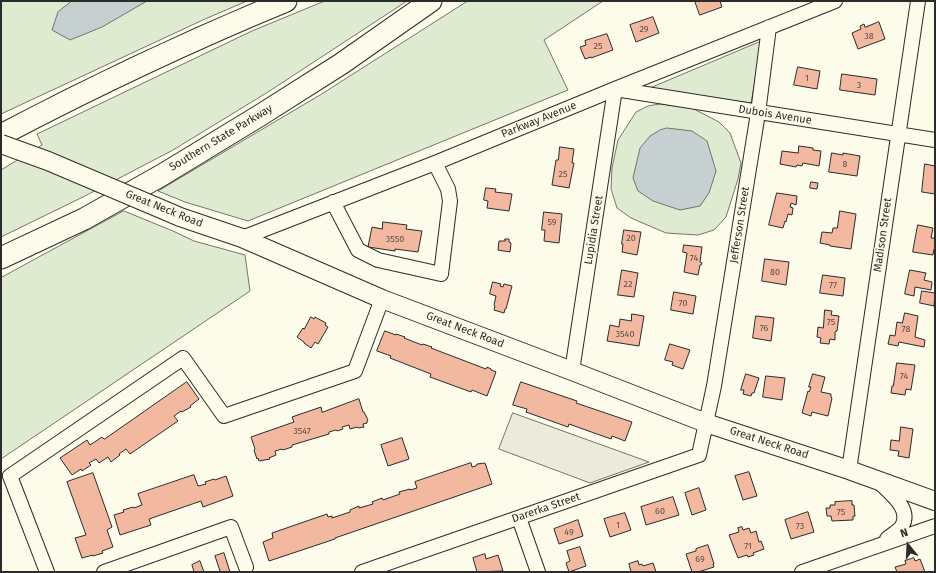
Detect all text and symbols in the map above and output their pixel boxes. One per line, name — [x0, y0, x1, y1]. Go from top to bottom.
house number: 29 — [639, 24, 649, 34]
house number: 38 — [864, 31, 874, 41]
house number: 25 — [594, 41, 602, 51]
house number: 1 — [805, 73, 809, 83]
house number: 3 — [857, 80, 861, 90]
street label: Parkway Avenue — [499, 99, 579, 141]
street label: Southern State Parkway — [167, 102, 275, 174]
street label: Dubois Avenue — [737, 103, 813, 127]
house number: 8 — [843, 159, 847, 169]
house number: 25 — [559, 169, 567, 179]
street label: Jefferson Street — [727, 186, 753, 264]
street label: Great Neck Road — [123, 187, 205, 231]
street label: Lupidia Street — [582, 195, 606, 265]
street label: Madison Street — [871, 197, 895, 273]
house number: 59 — [547, 217, 557, 227]
house number: 20 — [626, 233, 636, 243]
house number: 3550 — [386, 234, 404, 244]
house number: 74 — [690, 253, 698, 263]
house number: 80 — [770, 267, 780, 277]
house number: 22 — [624, 279, 632, 289]
house number: 77 — [829, 280, 837, 290]
house number: 70 — [679, 298, 687, 308]
street label: Great Neck Road — [424, 309, 506, 351]
house number: 75 — [827, 317, 835, 327]
house number: 76 — [760, 323, 768, 333]
house number: 78 — [902, 324, 910, 334]
house number: 3540 — [616, 329, 634, 339]
house number: 74 — [900, 371, 908, 381]
street label: Great Neck Road — [728, 424, 810, 462]
house number: 3547 — [293, 426, 311, 436]
street label: Darerka Street — [510, 490, 582, 526]
house number: 60 — [655, 506, 665, 516]
house number: 75 — [837, 507, 845, 517]
house number: 1 — [616, 520, 620, 530]
house number: 73 — [796, 521, 804, 531]
north arrow — [888, 525, 928, 565]
text: N — [899, 526, 910, 540]
house number: 49 — [564, 527, 574, 537]
house number: 71 — [744, 541, 752, 551]
house number: 69 — [695, 554, 705, 564]

